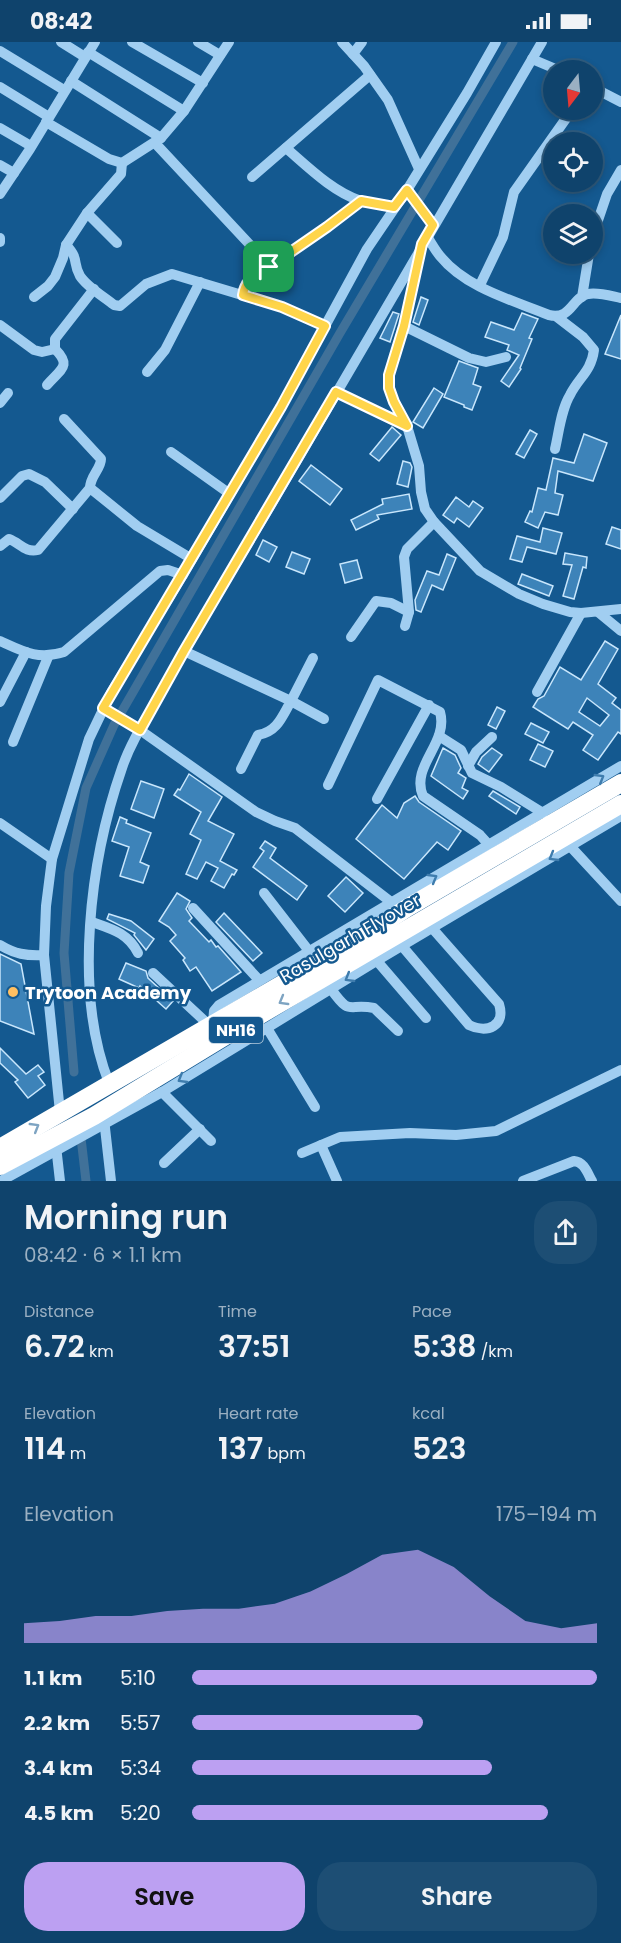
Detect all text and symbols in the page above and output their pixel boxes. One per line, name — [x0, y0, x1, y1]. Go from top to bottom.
text: 08:42 — [30, 6, 92, 37]
north arrow — [543, 60, 603, 120]
map controls — [543, 60, 603, 264]
button: locate — [543, 132, 603, 192]
button: layers — [543, 204, 603, 264]
pin — [243, 241, 294, 292]
icon: arrive — [252, 250, 285, 283]
one-way arrow — [594, 774, 605, 786]
one-way arrow — [548, 850, 559, 861]
one-way arrow — [427, 874, 437, 885]
street label: Rasulgarh Flyover — [275, 887, 425, 989]
one-way arrow — [345, 971, 355, 983]
place label: Trytoon Academy — [25, 980, 192, 1005]
marker: Trytoon Academy — [6, 985, 20, 999]
one-way arrow — [279, 994, 290, 1006]
road number: NH16 — [209, 1017, 263, 1043]
one-way arrow — [178, 1072, 188, 1084]
one-way arrow — [29, 1123, 39, 1134]
text: Morning run — [24, 1194, 228, 1241]
button: share — [534, 1201, 597, 1264]
text: 08:42 · 6 × 1.1 km — [24, 1241, 182, 1269]
text: Distance — [24, 1300, 94, 1323]
text: Time — [218, 1300, 257, 1323]
text: Pace — [412, 1300, 452, 1323]
text: 6.72 — [24, 1325, 85, 1368]
text: 37:51 — [218, 1325, 290, 1368]
text: 5:38 — [412, 1325, 476, 1368]
text: km — [85, 1340, 114, 1363]
text: /km — [476, 1340, 513, 1363]
text: Elevation — [24, 1402, 96, 1425]
text: Heart rate — [218, 1402, 298, 1425]
text: kcal — [412, 1402, 445, 1425]
text: 114 — [24, 1427, 66, 1470]
text: 137 — [218, 1427, 263, 1470]
text: 523 — [412, 1427, 467, 1470]
text: m — [66, 1442, 86, 1465]
text: bpm — [263, 1442, 306, 1465]
text: Elevation — [24, 1500, 114, 1528]
text: 175–194 m — [496, 1500, 597, 1528]
text: 1.1 km — [24, 1664, 82, 1692]
text: 5:10 — [120, 1664, 156, 1692]
text: 2.2 km — [24, 1709, 90, 1737]
text: 5:57 — [120, 1709, 160, 1737]
text: 3.4 km — [24, 1754, 93, 1782]
text: 5:34 — [120, 1754, 161, 1782]
text: 4.5 km — [24, 1799, 94, 1827]
text: 5:20 — [120, 1799, 161, 1827]
button: Save — [24, 1862, 305, 1931]
button: Share — [317, 1862, 597, 1931]

